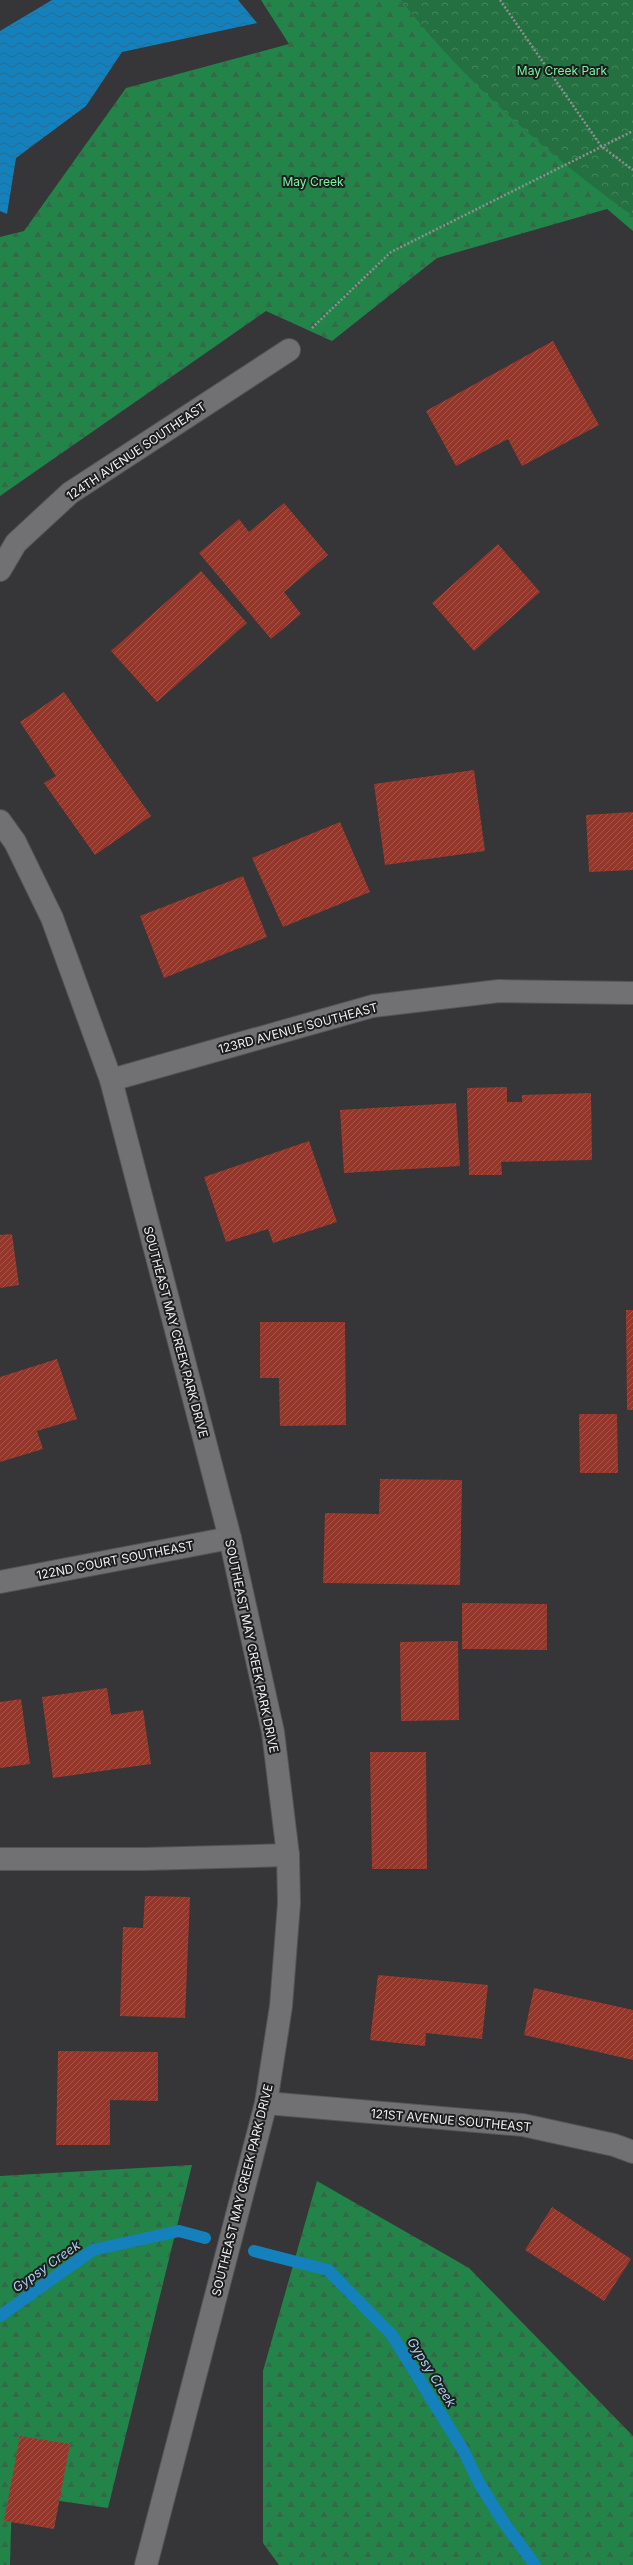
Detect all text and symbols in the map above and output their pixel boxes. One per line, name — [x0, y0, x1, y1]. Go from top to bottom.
park label: May Creek Park — [517, 63, 608, 78]
park label: May Creek — [282, 174, 344, 189]
street label: 124TH AVENUE SOUTHEAST — [64, 399, 209, 503]
street label: 123RD AVENUE SOUTHEAST — [217, 999, 380, 1057]
street label: SOUTHEAST MAY CREEK PARK DRIVE — [141, 1225, 211, 1439]
street label: 122ND COURT SOUTHEAST — [35, 1537, 195, 1583]
street label: SOUTHEAST MAY CREEK PARK DRIVE — [222, 1538, 282, 1754]
street label: SOUTHEAST MAY CREEK PARK DRIVE — [208, 2082, 276, 2298]
street label: 121ST AVENUE SOUTHEAST — [370, 2106, 532, 2135]
water label: Gypsy Creek — [9, 2236, 84, 2295]
water label: Gypsy Creek — [404, 2334, 460, 2410]

